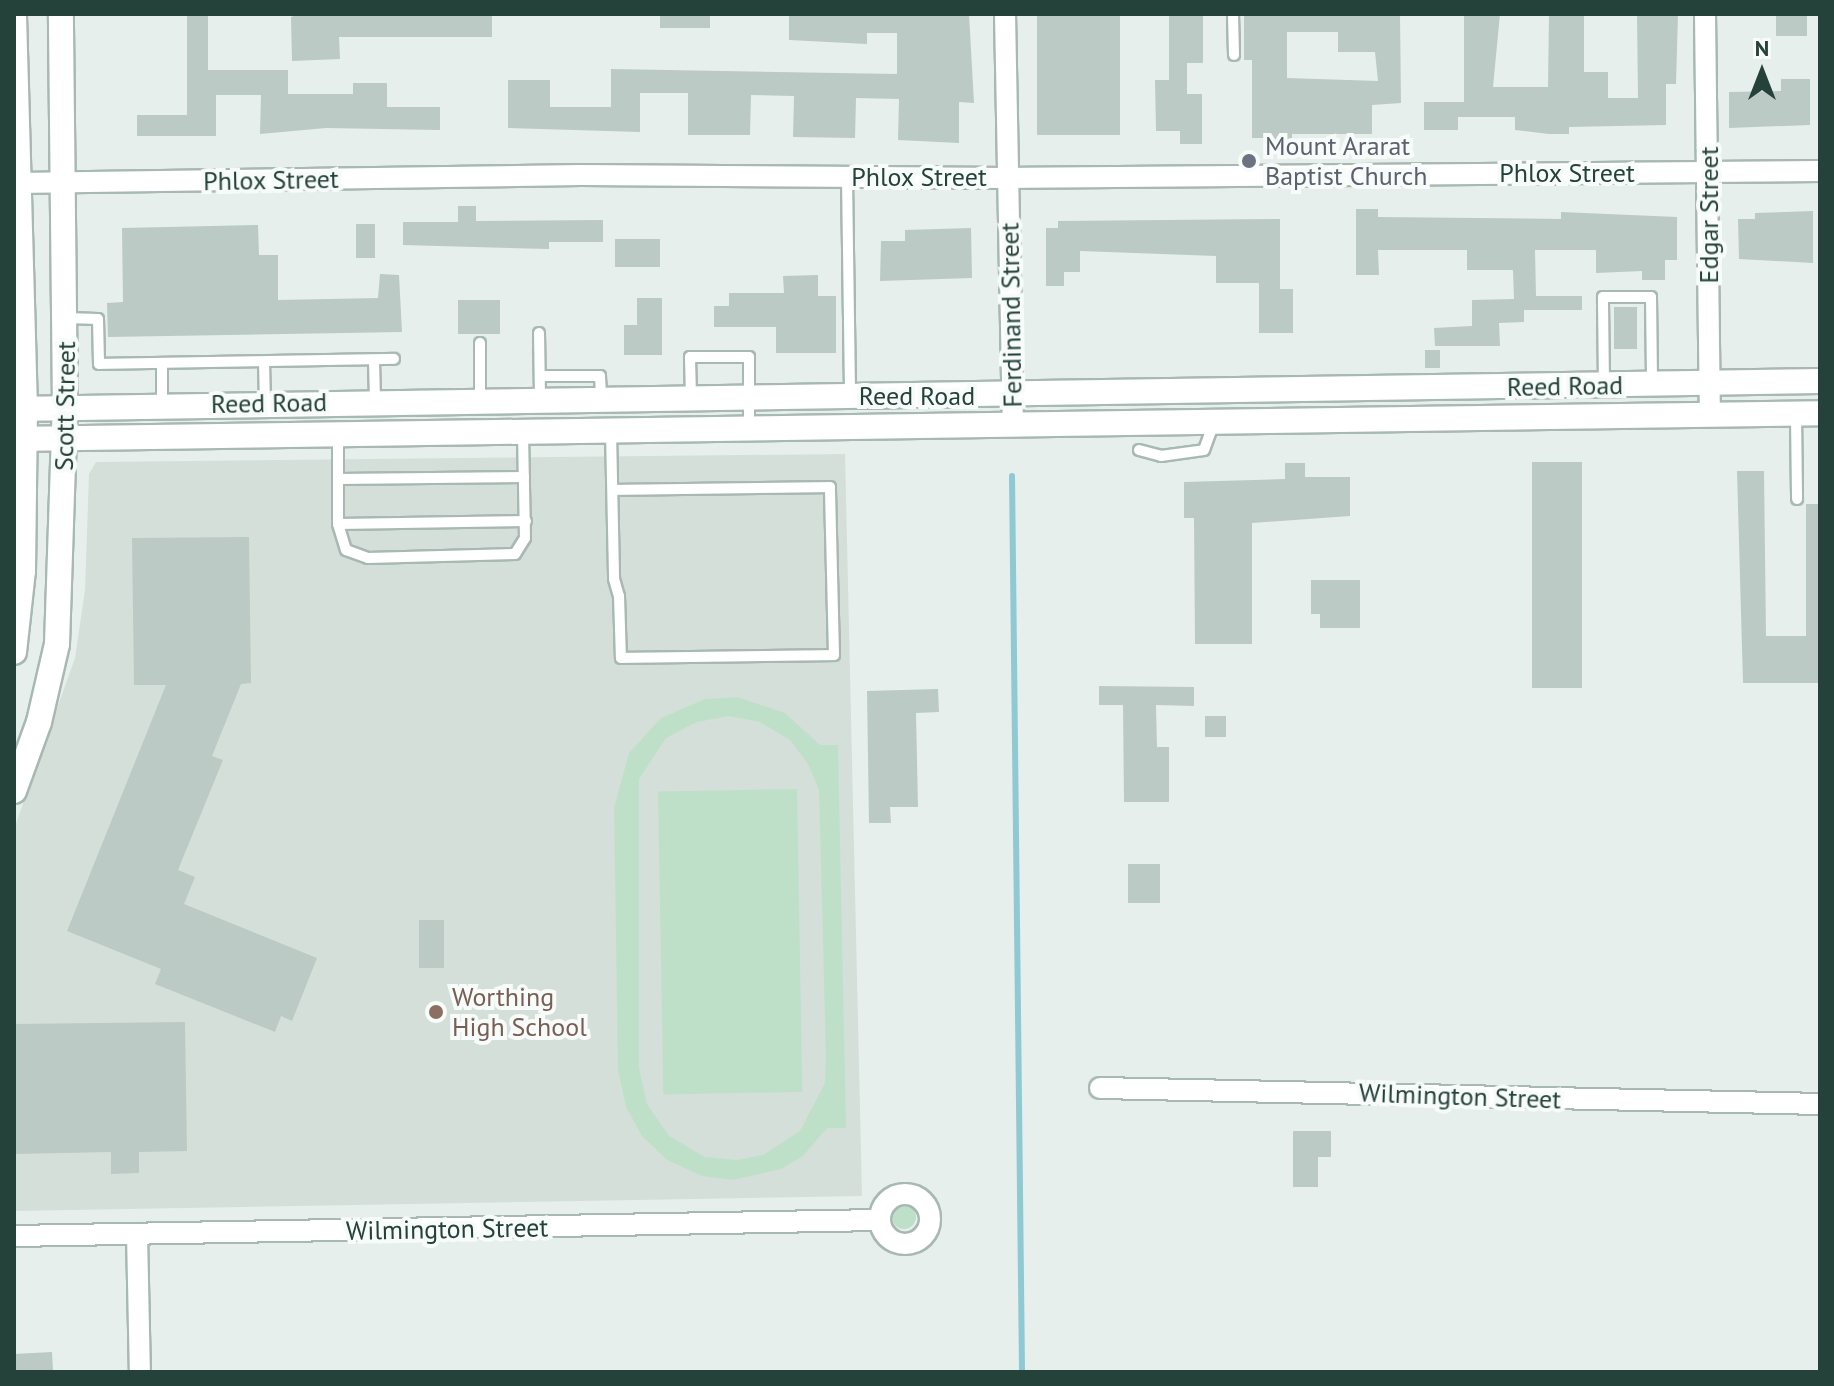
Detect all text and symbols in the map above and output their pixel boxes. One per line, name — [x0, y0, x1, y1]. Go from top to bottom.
north arrow — [1722, 32, 1802, 112]
text: N — [1755, 34, 1769, 62]
place label: Mount Ararat Baptist Church — [1265, 130, 1427, 192]
street label: Edgar Street — [1693, 147, 1725, 283]
marker: Mount Ararat Baptist Church — [1240, 152, 1258, 170]
street label: Phlox Street — [1499, 157, 1635, 189]
street label: Phlox Street — [851, 161, 987, 193]
street label: Phlox Street — [203, 163, 339, 197]
street label: Ferdinand Street — [994, 222, 1028, 408]
street label: Scott Street — [48, 341, 82, 471]
street label: Reed Road — [1507, 369, 1623, 403]
street label: Reed Road — [859, 380, 975, 412]
street label: Reed Road — [211, 386, 327, 420]
place label: Worthing High School — [452, 981, 587, 1042]
marker: Worthing High School — [427, 1003, 445, 1021]
street label: Wilmington Street — [1358, 1077, 1562, 1115]
street label: Wilmington Street — [346, 1212, 548, 1246]

